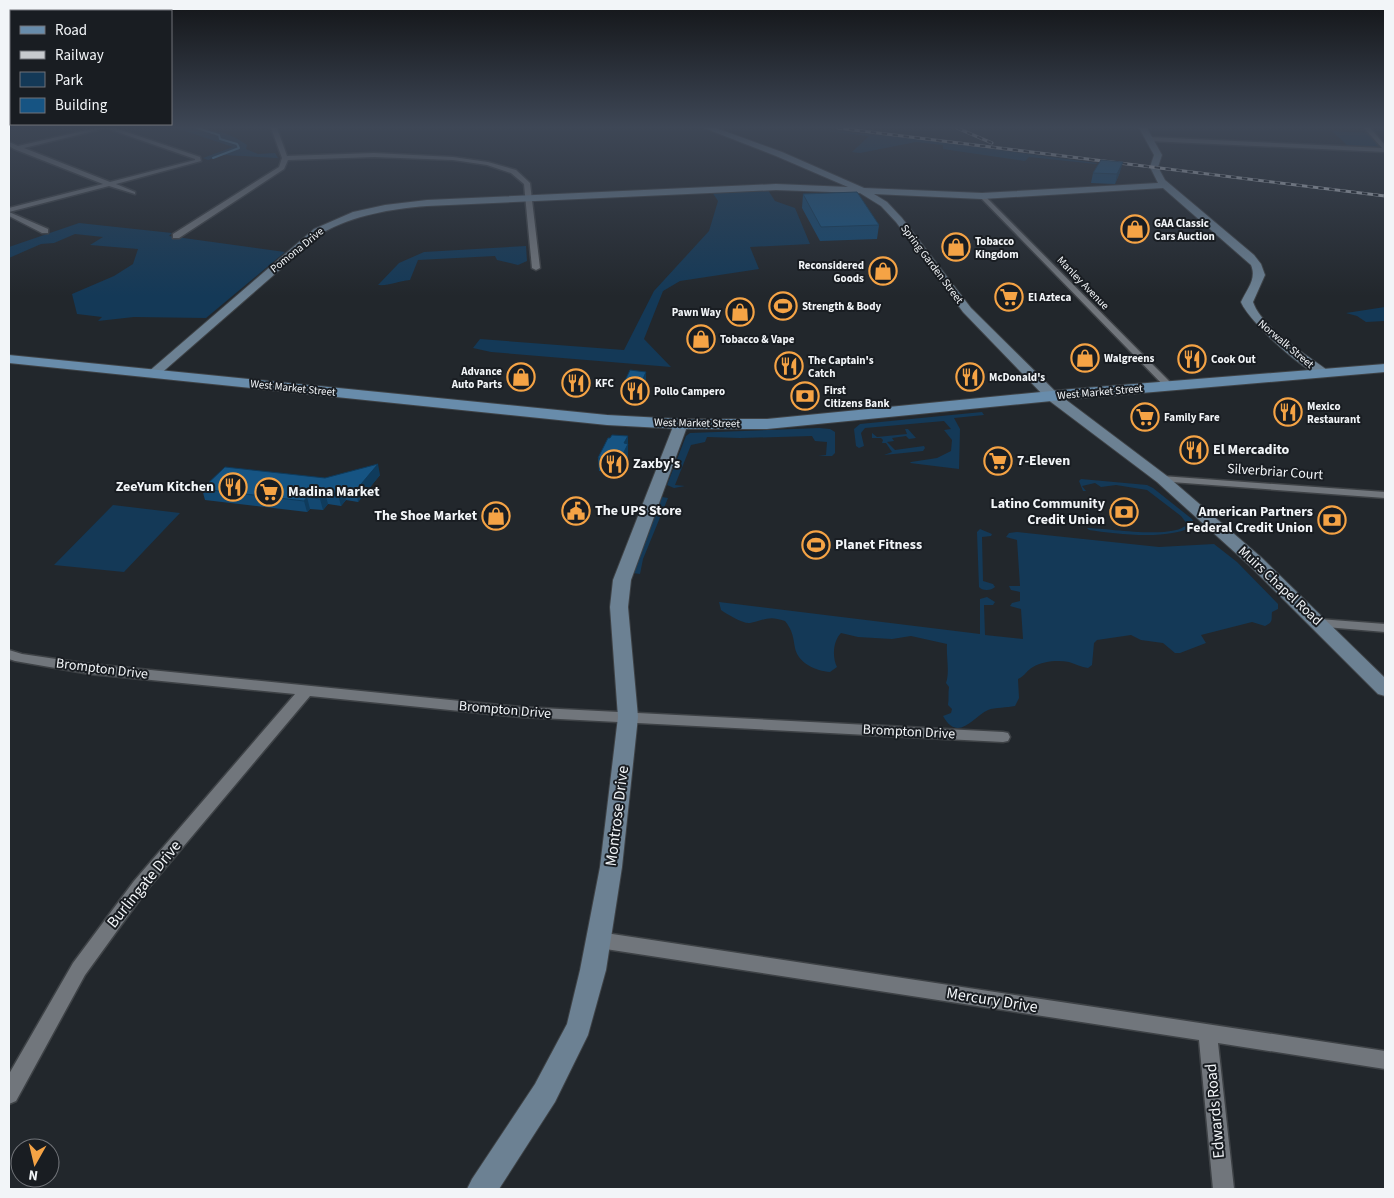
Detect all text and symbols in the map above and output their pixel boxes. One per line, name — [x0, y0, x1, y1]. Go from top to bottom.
legend — [10, 10, 172, 125]
text: Road — [55, 20, 87, 41]
text: Railway — [55, 45, 104, 66]
text: Park — [55, 70, 84, 91]
text: Building — [55, 95, 108, 116]
shop icon: GAA Classic Cars Auction — [1120, 214, 1150, 244]
place label: GAA Classic Cars Auction — [1154, 216, 1215, 244]
street label: Spring Garden Street — [897, 221, 967, 307]
street label: Pomona Drive — [267, 223, 327, 276]
shop icon: Tobacco Kingdom — [941, 232, 971, 262]
place label: Tobacco Kingdom — [975, 234, 1019, 262]
street label: Manley Avenue — [1054, 253, 1113, 313]
shop icon: Reconsidered Goods — [868, 256, 898, 286]
place label: Reconsidered Goods — [798, 258, 864, 286]
supermarket icon: El Azteca — [994, 282, 1024, 312]
place label: El Azteca — [1028, 290, 1071, 305]
sports icon: Strength & Body — [768, 291, 798, 321]
shop icon: Pawn Way — [725, 297, 755, 327]
place label: Strength & Body — [802, 299, 881, 314]
place label: Pawn Way — [672, 305, 721, 320]
street label: Norwalk Street — [1255, 316, 1317, 372]
shop icon: Tobacco & Vape — [686, 324, 716, 354]
place label: Tobacco & Vape — [720, 332, 795, 347]
shop icon: Walgreens — [1070, 343, 1100, 373]
restaurant icon: Cook Out — [1177, 344, 1207, 374]
restaurant icon: The Captain's Catch — [774, 351, 804, 381]
place label: Walgreens — [1104, 351, 1155, 366]
place label: Cook Out — [1211, 352, 1257, 367]
place label: The Captain's Catch — [808, 353, 874, 381]
shop icon: Advance Auto Parts — [506, 362, 536, 392]
restaurant icon: McDonald's — [955, 362, 985, 392]
place label: Advance Auto Parts — [451, 364, 502, 392]
restaurant icon: KFC — [561, 368, 591, 398]
place label: McDonald's — [989, 370, 1045, 385]
street label: West Market Street — [250, 376, 337, 400]
place label: KFC — [595, 376, 614, 391]
restaurant icon: Pollo Campero — [620, 376, 650, 406]
bank icon: First Citizens Bank — [790, 381, 820, 411]
street label: West Market Street — [1057, 381, 1144, 403]
place label: First Citizens Bank — [824, 383, 889, 411]
place label: Pollo Campero — [654, 384, 725, 399]
restaurant icon: Mexico Restaurant — [1273, 397, 1303, 427]
place label: Mexico Restaurant — [1307, 399, 1361, 427]
supermarket icon: Family Fare — [1130, 402, 1160, 432]
place label: Family Fare — [1164, 410, 1220, 425]
street label: West Market Street — [654, 415, 740, 431]
restaurant icon: El Mercadito — [1179, 435, 1209, 465]
place label: El Mercadito — [1213, 440, 1290, 460]
supermarket icon: 7-Eleven — [983, 446, 1013, 476]
restaurant icon: Zaxby's — [599, 449, 629, 479]
place label: 7-Eleven — [1017, 451, 1070, 471]
place label: Zaxby's — [633, 454, 680, 474]
street label: Silverbriar Court — [1226, 459, 1324, 485]
restaurant icon: ZeeYum Kitchen — [218, 472, 248, 502]
place label: ZeeYum Kitchen — [116, 477, 214, 497]
supermarket icon: Madina Market — [254, 477, 284, 507]
place label: Madina Market — [288, 482, 380, 502]
place label: Latino Community Credit Union — [990, 494, 1106, 530]
public building icon: The UPS Store — [561, 496, 591, 526]
bank icon: Latino Community Credit Union — [1109, 497, 1139, 527]
shop icon: The Shoe Market — [481, 501, 511, 531]
place label: The UPS Store — [595, 501, 682, 521]
place label: American Partners Federal Credit Union — [1186, 502, 1313, 538]
bank icon: American Partners Federal Credit Union — [1317, 505, 1347, 535]
place label: The Shoe Market — [374, 506, 478, 526]
sports icon: Planet Fitness — [801, 530, 831, 560]
place label: Planet Fitness — [835, 535, 922, 555]
street label: Muirs Chapel Road — [1233, 542, 1327, 630]
street label: Brompton Drive — [55, 653, 149, 685]
street label: Brompton Drive — [458, 696, 552, 724]
street label: Brompton Drive — [862, 720, 956, 744]
street label: Montrose Drive — [600, 764, 634, 867]
street label: Burlingate Drive — [102, 835, 186, 933]
street label: Mercury Drive — [945, 982, 1039, 1018]
street label: Edwards Road — [1200, 1063, 1230, 1159]
north arrow — [10, 1138, 60, 1188]
text: N — [27, 1164, 39, 1185]

